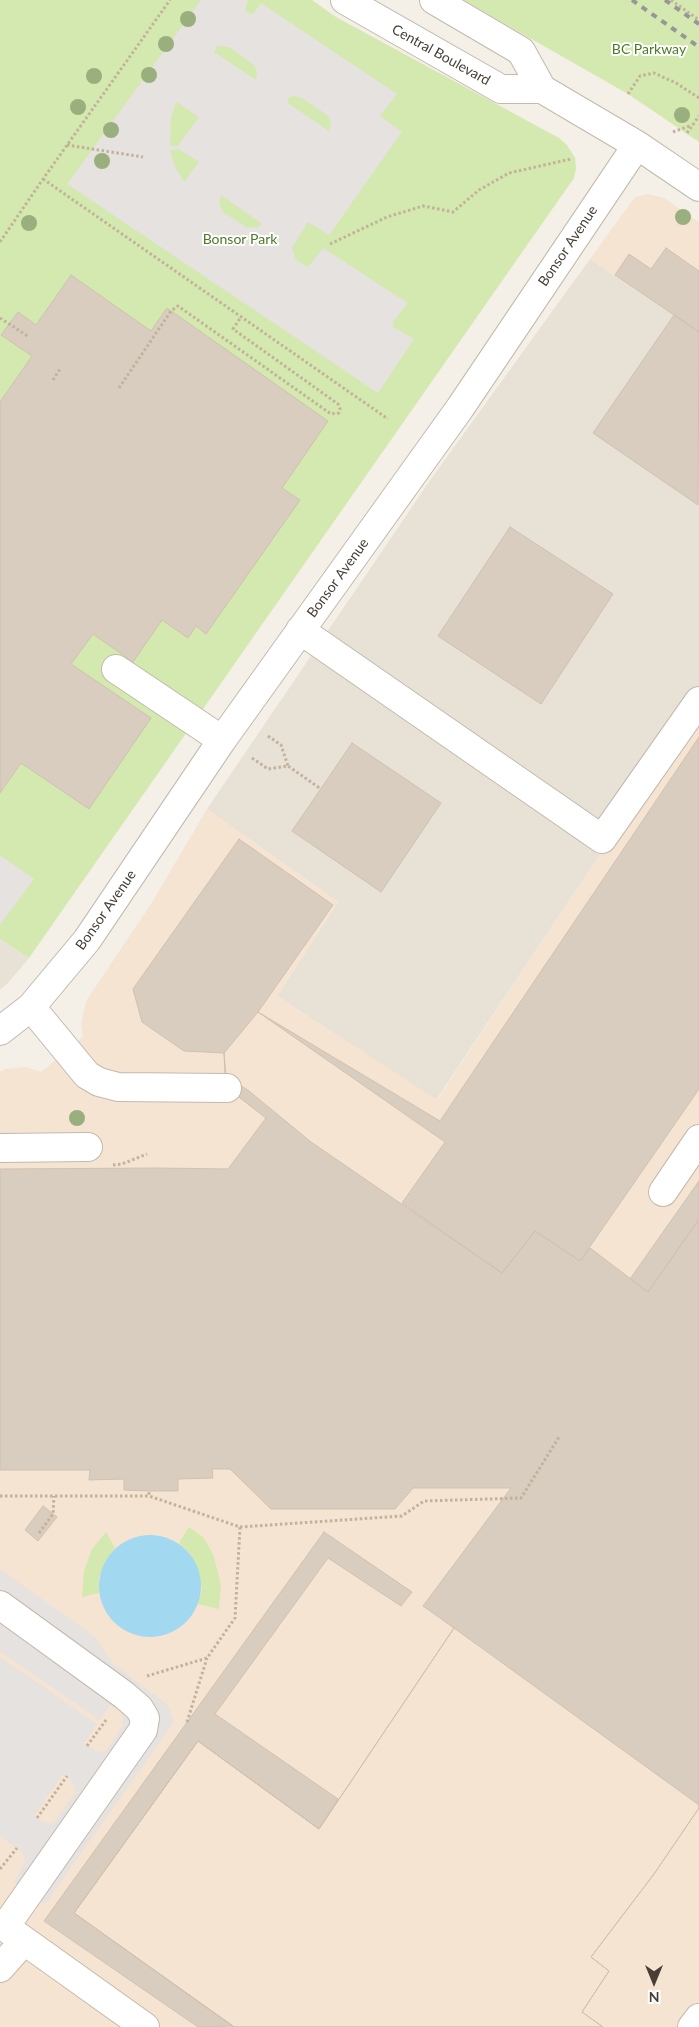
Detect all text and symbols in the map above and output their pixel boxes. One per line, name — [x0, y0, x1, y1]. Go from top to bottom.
street label: Central Boulevard — [389, 21, 493, 89]
park label: BC Parkway — [612, 41, 686, 57]
street label: Bonsor Avenue — [535, 202, 601, 290]
park label: Bonsor Park — [203, 231, 277, 247]
street label: Bonsor Avenue — [304, 535, 372, 621]
street label: Bonsor Avenue — [72, 867, 140, 953]
north arrow — [629, 1957, 679, 2007]
text: N — [649, 1989, 659, 2006]

